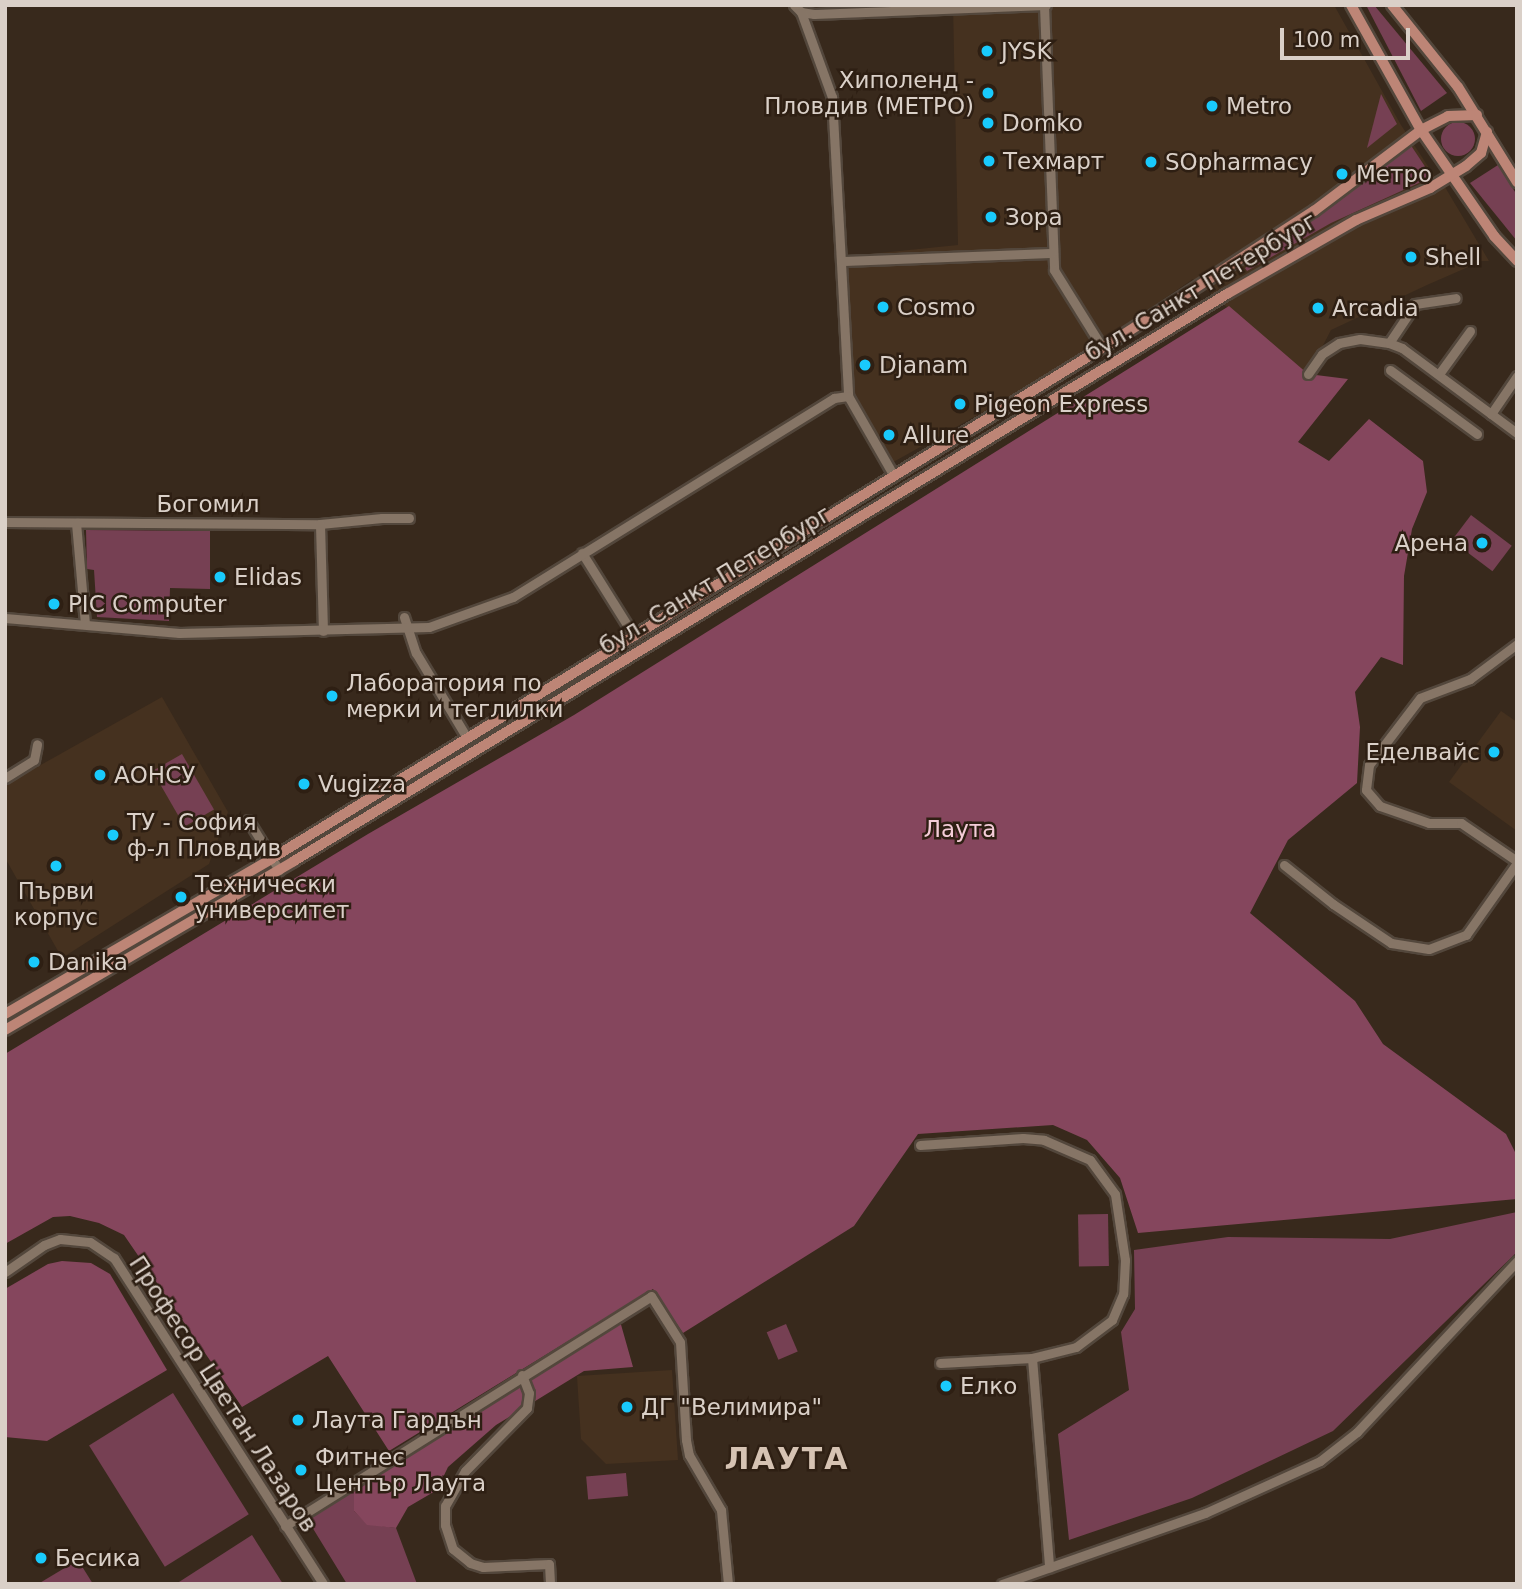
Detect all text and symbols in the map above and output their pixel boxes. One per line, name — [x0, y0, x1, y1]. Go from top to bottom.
scale bar — [1284, 14, 1414, 58]
text: 100 m — [1293, 28, 1360, 52]
place label: JYSK — [1001, 37, 1052, 65]
marker: JYSK — [979, 43, 995, 59]
place label: Хиполенд - Пловдив (МЕТРО) — [764, 66, 974, 120]
marker: Хиполенд - Пловдив (МЕТРО) — [980, 85, 996, 101]
place label: Metro — [1226, 92, 1292, 120]
marker: Metro — [1204, 98, 1220, 114]
place label: Domko — [1002, 109, 1083, 137]
marker: Domko — [980, 115, 996, 131]
place label: Техмарт — [1003, 147, 1104, 175]
place label: SOpharmacy — [1165, 148, 1313, 176]
marker: Техмарт — [981, 153, 997, 169]
marker: SOpharmacy — [1143, 154, 1159, 170]
place label: Метро — [1356, 160, 1432, 188]
marker: Метро — [1334, 166, 1350, 182]
place label: Зора — [1005, 203, 1063, 231]
street label: бул. Санкт Петербург — [1080, 207, 1322, 367]
marker: Зора — [983, 209, 999, 225]
place label: Shell — [1425, 243, 1481, 271]
marker: Shell — [1403, 249, 1419, 265]
place label: Cosmo — [897, 293, 976, 321]
place label: Arcadia — [1332, 294, 1419, 322]
marker: Cosmo — [875, 299, 891, 315]
marker: Arcadia — [1310, 300, 1326, 316]
place label: Djanam — [879, 351, 968, 379]
marker: Djanam — [857, 357, 873, 373]
place label: Pigeon Express — [974, 390, 1148, 418]
marker: Pigeon Express — [952, 396, 968, 412]
place label: Allure — [903, 421, 969, 449]
marker: Allure — [881, 427, 897, 443]
street label: Богомил — [156, 490, 260, 518]
street label: бул. Санкт Петербург — [594, 500, 836, 660]
place label: Арена — [1394, 529, 1468, 557]
marker: Арена — [1474, 535, 1490, 551]
place label: Elidas — [234, 563, 302, 591]
marker: Elidas — [212, 569, 228, 585]
place label: PIC Computer — [68, 590, 226, 618]
marker: PIC Computer — [46, 596, 62, 612]
place label: Лаборатория по мерки и теглилки — [346, 669, 563, 723]
marker: Лаборатория по мерки и теглилки — [324, 688, 340, 704]
place label: Еделвайс — [1365, 738, 1480, 766]
marker: Еделвайс — [1486, 744, 1502, 760]
place label: АОНСУ — [114, 761, 195, 789]
marker: АОНСУ — [92, 767, 108, 783]
place label: Vugizza — [318, 770, 406, 798]
marker: Vugizza — [296, 776, 312, 792]
place label: ТУ - София ф-л Пловдив — [127, 808, 281, 862]
park label: Лаута — [924, 815, 996, 843]
marker: ТУ - София ф-л Пловдив — [105, 827, 121, 843]
marker: Първи корпус — [48, 858, 64, 874]
place label: Технически университет — [195, 870, 349, 924]
place label: Първи корпус — [14, 877, 98, 931]
marker: Технически университет — [173, 889, 189, 905]
place label: Danika — [48, 948, 128, 976]
marker: Danika — [26, 954, 42, 970]
street label: Професор Цветан Лазаров — [123, 1251, 323, 1537]
place label: Елко — [960, 1372, 1017, 1400]
marker: Елко — [938, 1378, 954, 1394]
place label: ДГ "Велимира" — [641, 1393, 822, 1421]
marker: ДГ "Велимира" — [619, 1399, 635, 1415]
place label: Лаута Гардън — [312, 1406, 482, 1434]
marker: Лаута Гардън — [290, 1412, 306, 1428]
district label: ЛАУТА — [725, 1441, 849, 1477]
place label: Фитнес Център Лаута — [315, 1443, 486, 1497]
marker: Фитнес Център Лаута — [293, 1462, 309, 1478]
place label: Бесика — [55, 1544, 141, 1572]
marker: Бесика — [33, 1550, 49, 1566]

